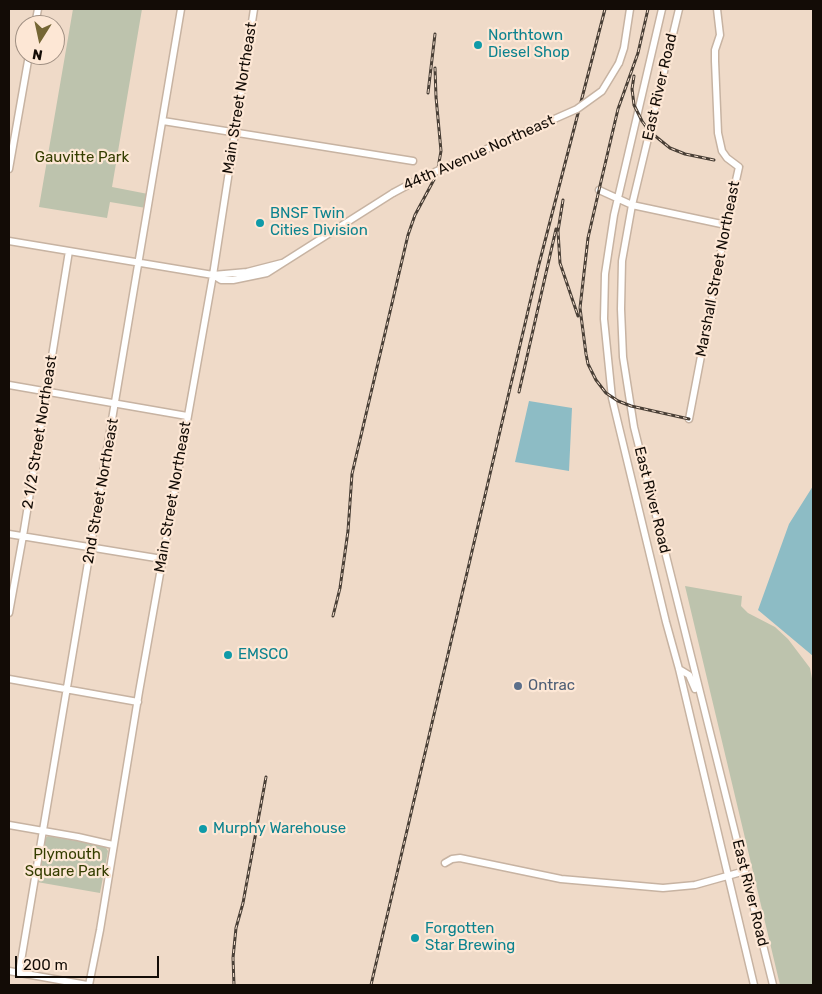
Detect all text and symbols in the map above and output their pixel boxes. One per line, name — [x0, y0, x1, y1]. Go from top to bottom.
north arrow — [15, 15, 65, 65]
street label: Main Street Northeast — [219, 21, 261, 175]
place label: Northtown Diesel Shop — [488, 27, 570, 62]
street label: East River Road — [639, 32, 681, 142]
marker: Northtown Diesel Shop — [472, 39, 484, 51]
text: N — [31, 45, 44, 64]
street label: 44th Avenue Northeast — [401, 112, 557, 194]
park label: Gauvitte Park — [35, 149, 129, 167]
street label: Marshall Street Northeast — [692, 179, 744, 359]
place label: BNSF Twin Cities Division — [270, 205, 368, 240]
marker: BNSF Twin Cities Division — [254, 217, 266, 229]
street label: 2 1/2 Street Northeast — [19, 354, 61, 510]
street label: 2nd Street Northeast — [79, 417, 123, 565]
street label: Main Street Northeast — [151, 420, 195, 574]
street label: East River Road — [630, 445, 674, 555]
place label: EMSCO — [238, 646, 288, 664]
marker: EMSCO — [222, 649, 234, 661]
place label: Ontrac — [528, 677, 575, 695]
marker: Ontrac — [512, 680, 524, 692]
place label: Murphy Warehouse — [213, 820, 346, 838]
marker: Murphy Warehouse — [197, 823, 209, 835]
street label: East River Road — [728, 838, 772, 948]
park label: Plymouth Square Park — [25, 846, 109, 881]
place label: Forgotten Star Brewing — [425, 920, 515, 955]
marker: Forgotten Star Brewing — [409, 932, 421, 944]
scale bar — [18, 946, 161, 978]
text: 200 m — [23, 956, 68, 974]

